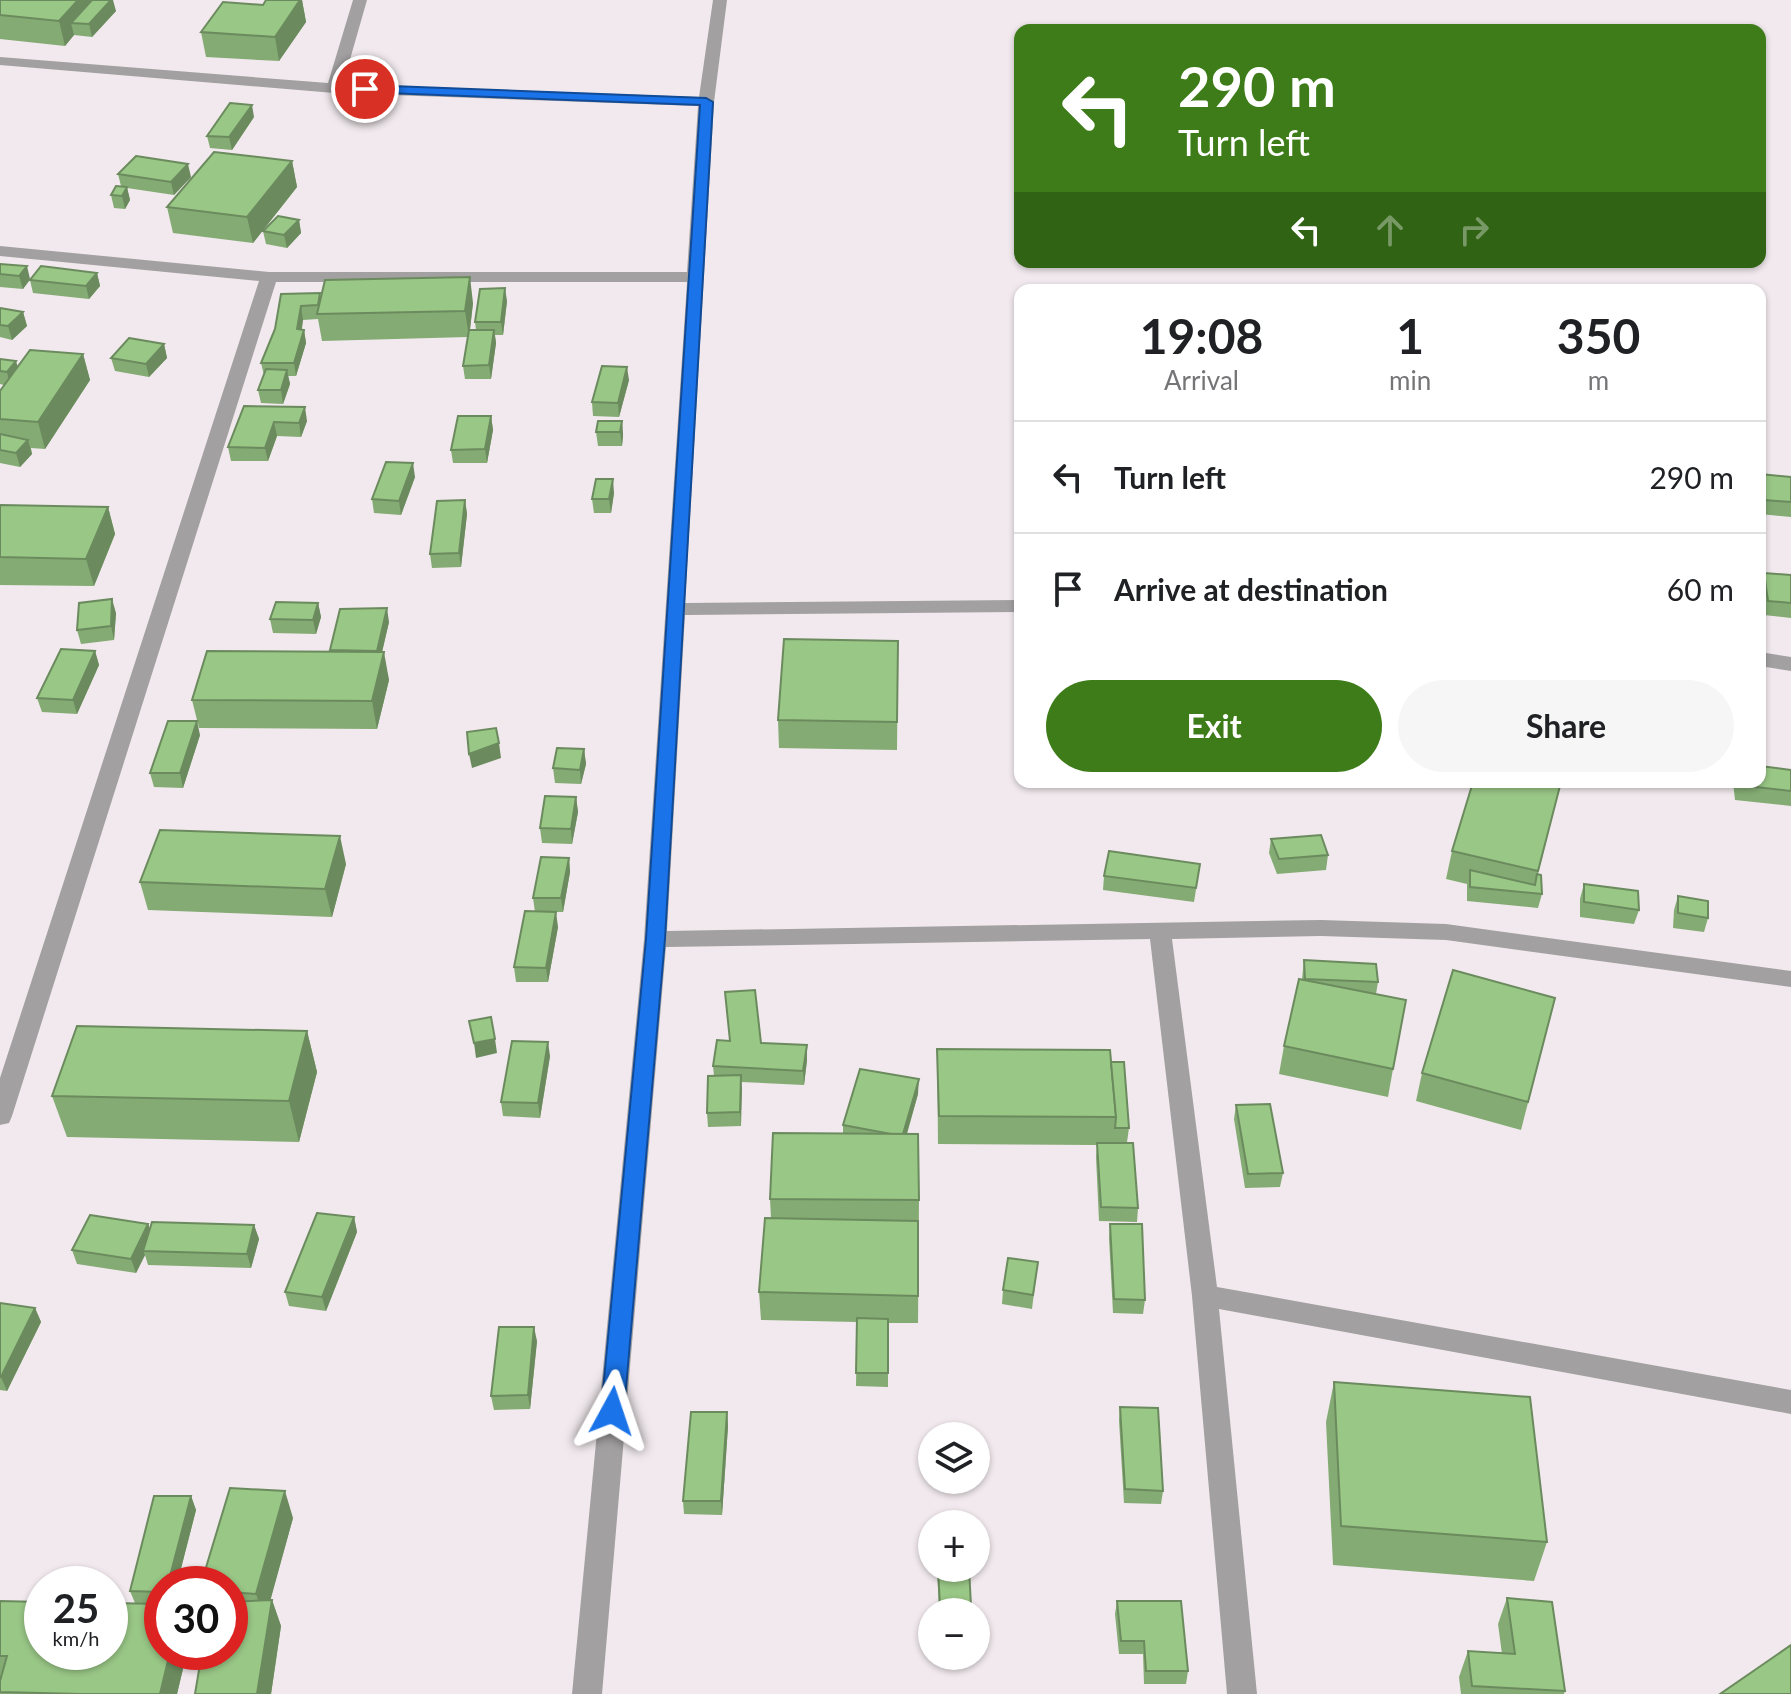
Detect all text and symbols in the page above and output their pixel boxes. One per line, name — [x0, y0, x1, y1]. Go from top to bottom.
text: 290 m — [1178, 52, 1336, 119]
pin — [331, 55, 399, 123]
icon: left — [1046, 56, 1150, 160]
icon: arrive — [343, 67, 387, 111]
text: Turn left — [1178, 120, 1310, 164]
icon: left — [1284, 208, 1328, 252]
icon: ahead — [1368, 208, 1412, 252]
icon: right — [1452, 208, 1496, 252]
text: 19:08 — [1140, 307, 1263, 364]
text: 1 — [1396, 307, 1424, 364]
text: 350 — [1557, 307, 1640, 364]
text: Arrival — [1164, 364, 1239, 396]
text: min — [1389, 364, 1431, 396]
text: m — [1588, 364, 1609, 396]
icon: left — [1046, 455, 1090, 499]
text: Turn left — [1114, 459, 1226, 495]
text: 290 m — [1649, 459, 1734, 495]
icon: arrive — [1046, 567, 1090, 611]
text: Arrive at destination — [1114, 571, 1388, 607]
text: 60 m — [1667, 571, 1734, 607]
button: Exit — [1046, 680, 1382, 772]
button: Share — [1398, 680, 1734, 772]
position arrow — [570, 1369, 654, 1453]
map controls — [918, 1422, 990, 1670]
button: layers — [918, 1422, 990, 1494]
button: + — [918, 1510, 990, 1582]
speed limit sign: 30 — [144, 1566, 248, 1670]
text: 25 — [53, 1584, 99, 1632]
button: − — [918, 1598, 990, 1670]
text: km/h — [53, 1626, 99, 1650]

